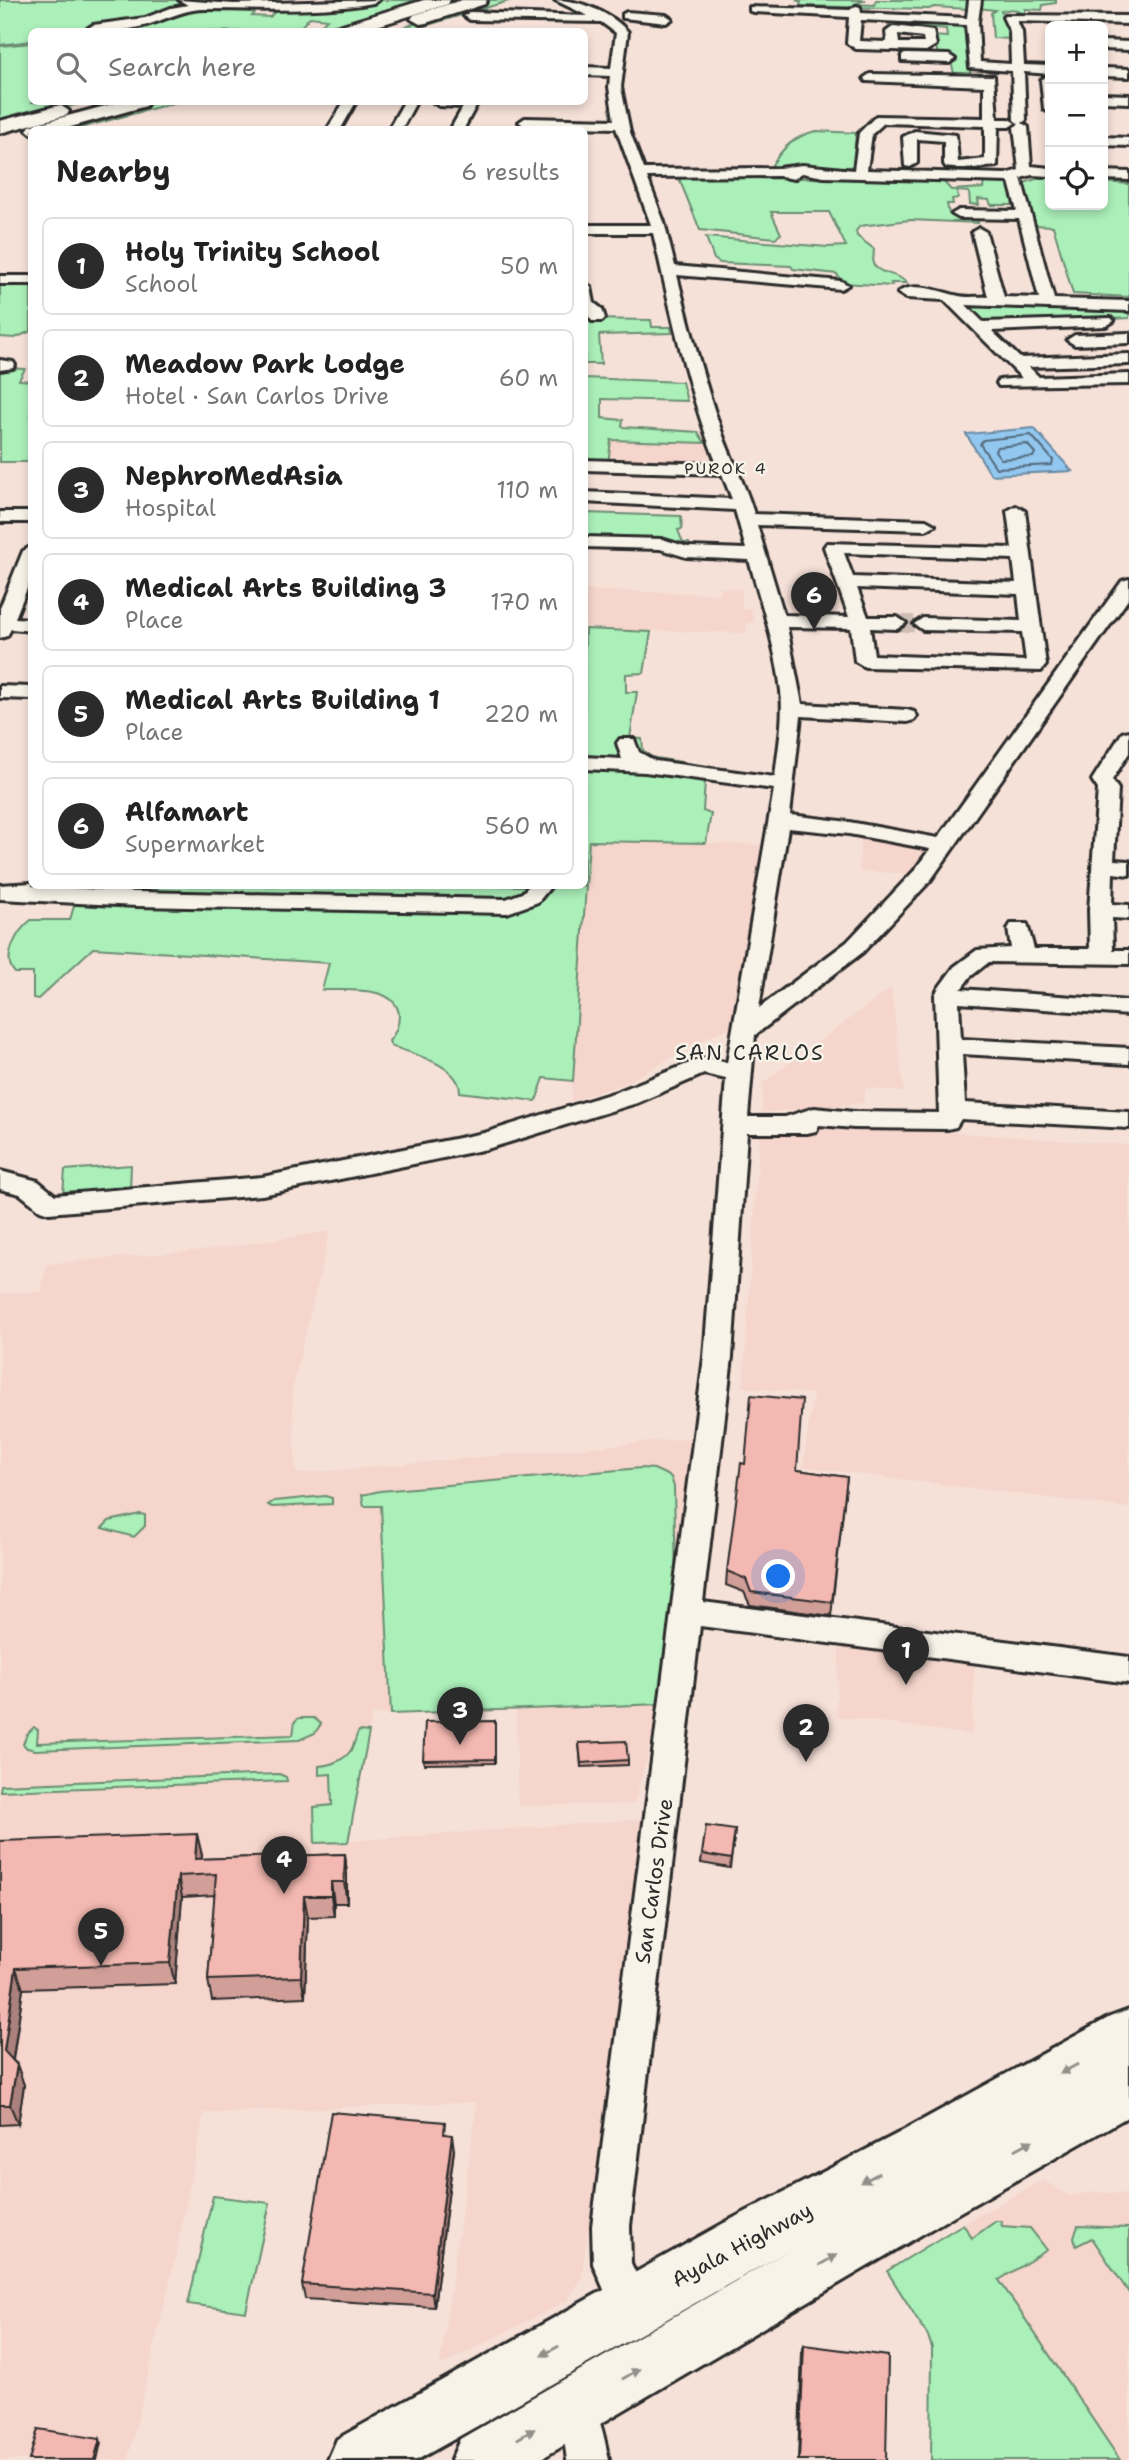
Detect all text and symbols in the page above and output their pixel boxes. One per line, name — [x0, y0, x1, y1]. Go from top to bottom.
map controls — [1045, 21, 1108, 210]
button: + — [1045, 21, 1108, 84]
search box — [28, 28, 588, 105]
icon: search — [52, 48, 90, 86]
text: Search here — [108, 49, 257, 84]
button: − — [1045, 84, 1108, 147]
button: locate — [1045, 147, 1108, 210]
text: Nearby — [56, 151, 171, 192]
text: 6 results — [461, 157, 560, 187]
text: Holy Trinity School — [125, 234, 380, 269]
text: 1 — [76, 251, 86, 281]
text: 50 m — [500, 251, 558, 281]
text: School — [125, 269, 197, 299]
text: Meadow Park Lodge — [125, 346, 405, 381]
text: 2 — [73, 363, 89, 393]
text: 60 m — [499, 363, 558, 393]
text: Hotel · San Carlos Drive — [125, 381, 389, 411]
text: NephroMedAsia — [125, 458, 343, 493]
district label: PUROK 4 — [684, 458, 768, 479]
text: 3 — [73, 475, 89, 505]
text: 110 m — [496, 475, 558, 505]
text: Hospital — [125, 493, 216, 523]
text: Medical Arts Building 3 — [125, 570, 446, 605]
pin: 6 — [791, 572, 837, 630]
text: 4 — [73, 587, 89, 617]
text: 170 m — [490, 587, 558, 617]
text: Place — [125, 605, 184, 635]
text: Medical Arts Building 1 — [125, 682, 440, 717]
text: 5 — [74, 699, 88, 729]
text: 220 m — [484, 699, 558, 729]
text: Place — [125, 717, 184, 747]
text: Alfamart — [125, 794, 248, 829]
text: 6 — [73, 811, 89, 841]
text: 560 m — [485, 811, 558, 841]
text: Supermarket — [125, 829, 265, 859]
district label: SAN CARLOS — [675, 1039, 825, 1067]
your location — [761, 1559, 795, 1593]
pin: 1 — [883, 1627, 929, 1685]
pin: 3 — [437, 1687, 483, 1745]
pin: 2 — [783, 1704, 829, 1762]
street label: San Carlos Drive — [629, 1796, 679, 1966]
pin: 4 — [261, 1836, 307, 1894]
pin: 5 — [78, 1908, 124, 1966]
one-way arrow — [1060, 2063, 1079, 2075]
one-way arrow — [1015, 2140, 1035, 2152]
one-way arrow — [859, 2171, 879, 2183]
street label: Ayala Highway — [667, 2196, 817, 2294]
one-way arrow — [818, 2254, 837, 2266]
one-way arrow — [540, 2345, 559, 2357]
one-way arrow — [621, 2367, 640, 2380]
one-way arrow — [516, 2428, 536, 2440]

